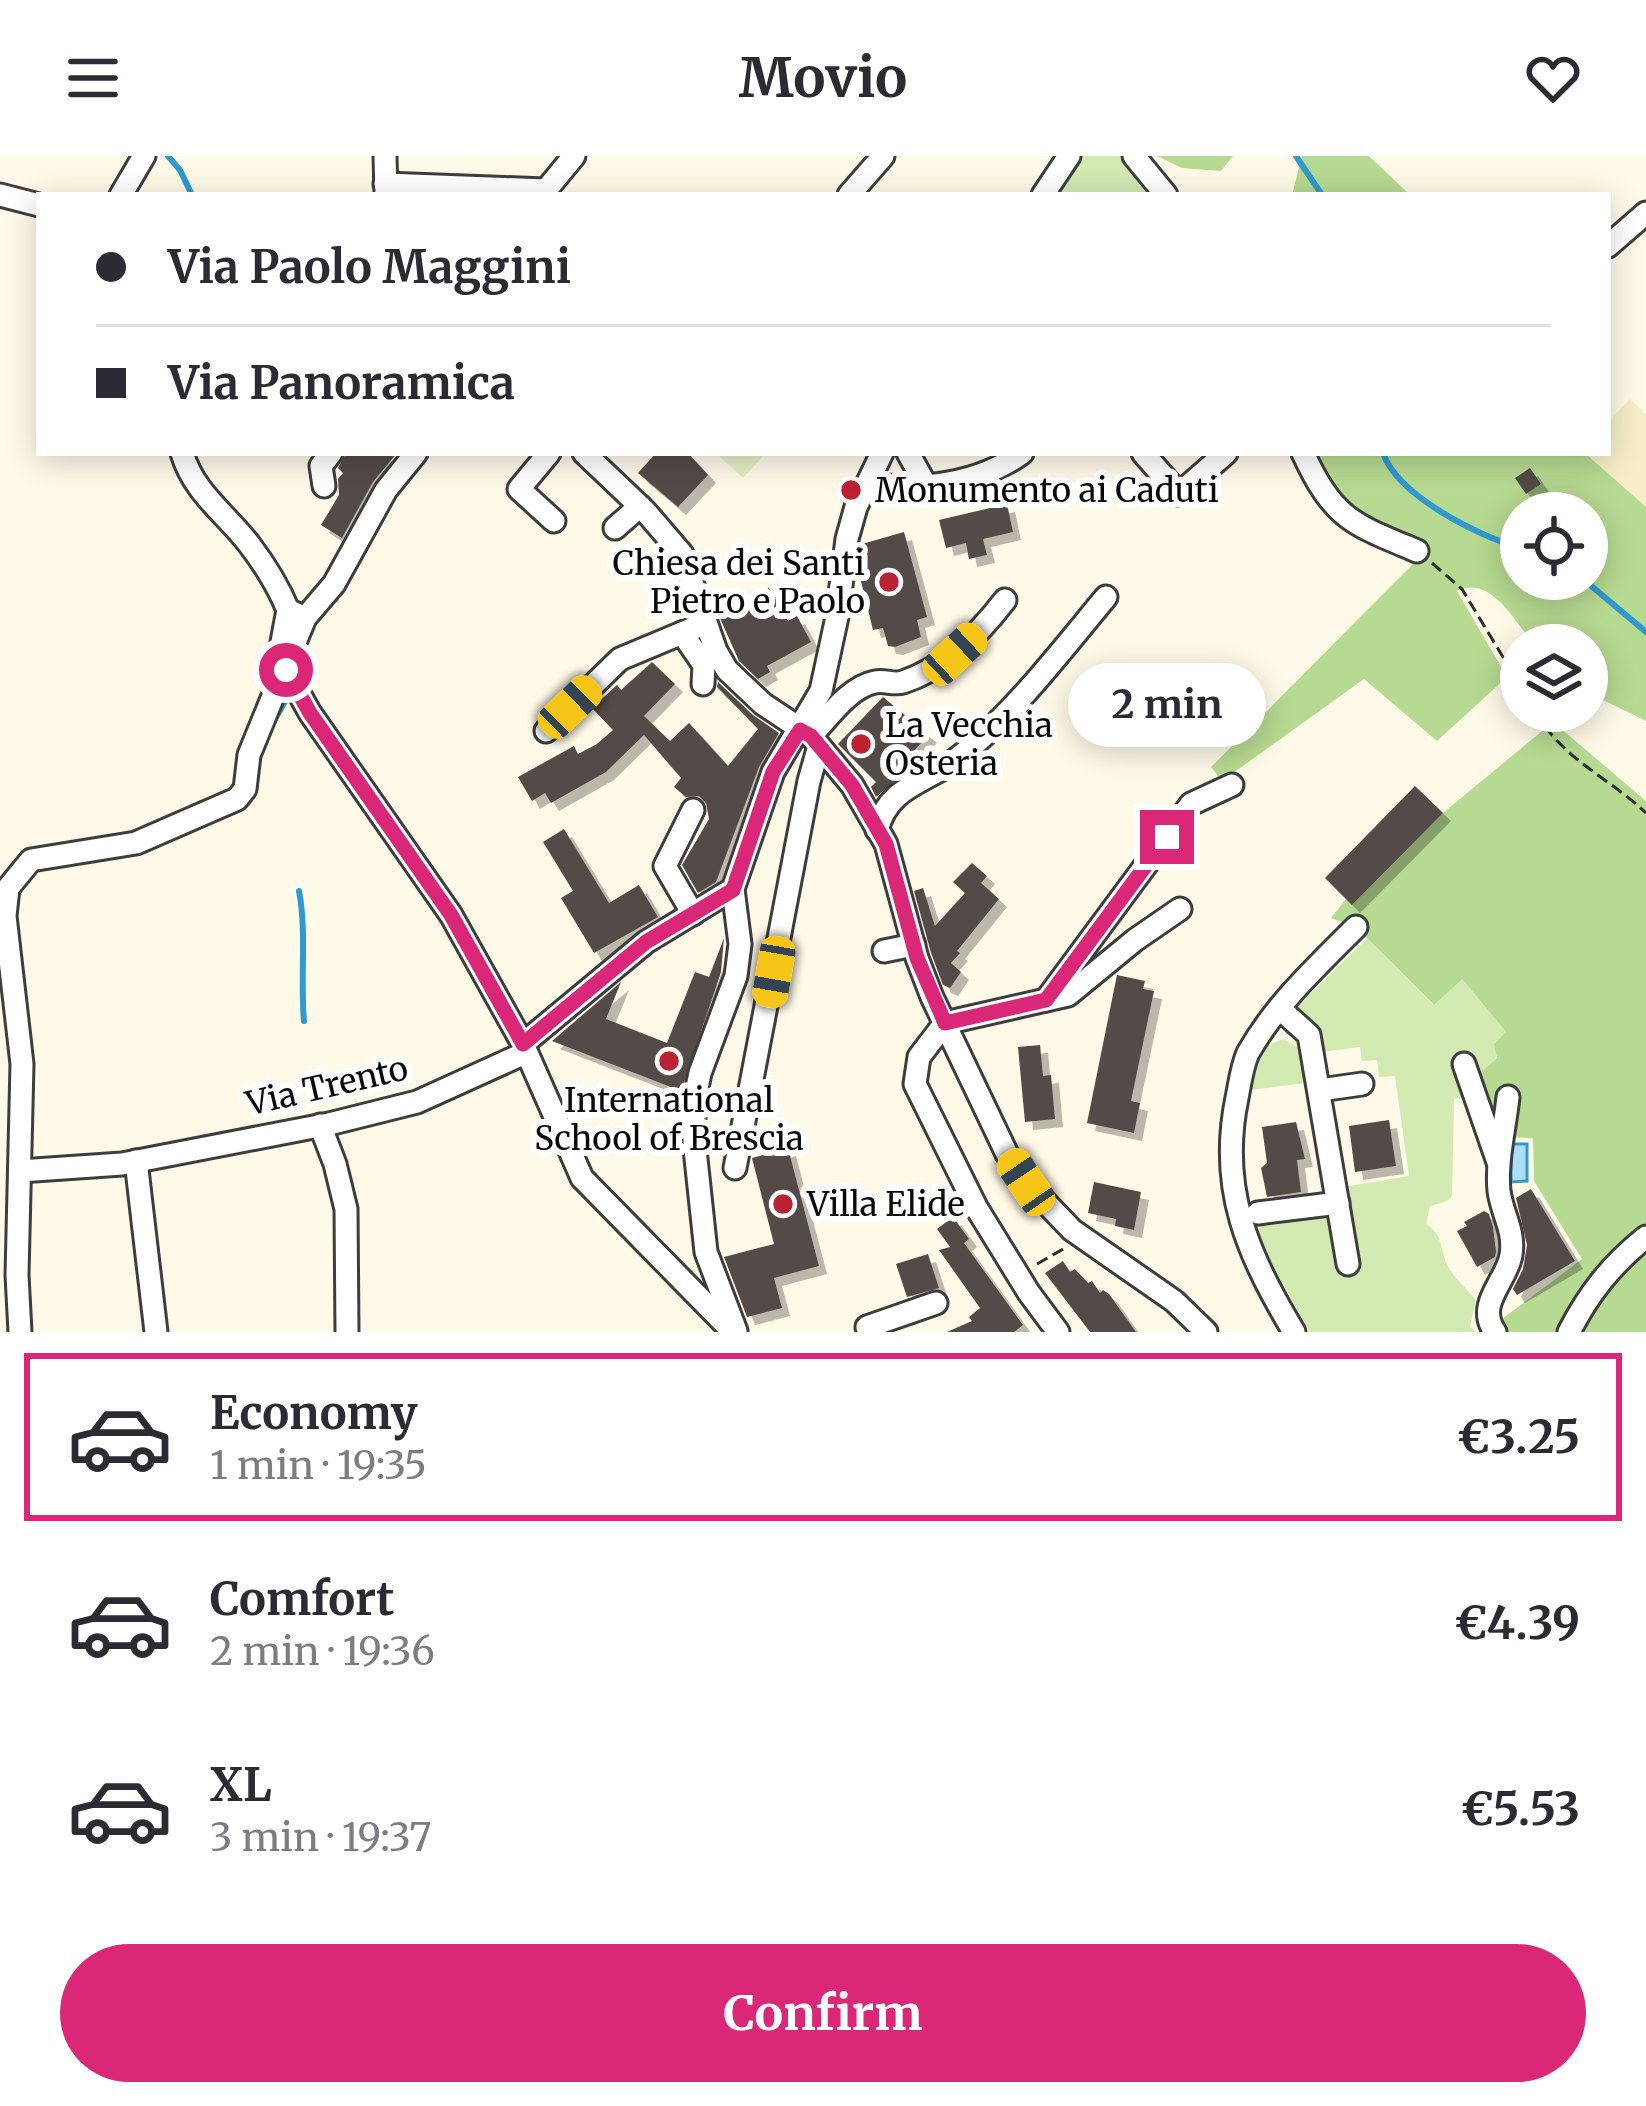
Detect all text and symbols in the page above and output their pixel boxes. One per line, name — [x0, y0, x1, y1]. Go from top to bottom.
text: Movio — [739, 44, 907, 112]
icon: menu — [60, 45, 126, 111]
icon: heart — [1520, 45, 1586, 111]
text: Via Paolo Maggini — [168, 239, 571, 295]
text: Via Panoramica — [168, 355, 515, 411]
place label: Monumento ai Caduti — [875, 470, 1219, 511]
marker: Monumento ai Caduti — [838, 477, 864, 503]
map controls — [1500, 492, 1608, 732]
button: locate — [1500, 492, 1608, 600]
place label: Chiesa dei Santi Pietro e Paolo — [612, 543, 865, 622]
marker: Chiesa dei Santi Pietro e Paolo — [876, 569, 902, 595]
car — [916, 616, 994, 692]
button: layers — [1500, 624, 1608, 732]
route start — [259, 643, 313, 697]
callout: 2 min — [1068, 663, 1266, 747]
car — [532, 669, 608, 745]
text: 2 min — [1111, 680, 1223, 729]
place label: La Vecchia Osteria — [885, 705, 1053, 784]
marker: La Vecchia Osteria — [848, 731, 874, 757]
route end — [1140, 810, 1194, 864]
car — [750, 933, 798, 1011]
street label: Via Trento — [241, 1047, 412, 1125]
marker: International School of Brescia — [656, 1048, 682, 1074]
place label: International School of Brescia — [534, 1080, 804, 1159]
car — [991, 1142, 1061, 1222]
place label: Villa Elide — [806, 1184, 965, 1225]
marker: Villa Elide — [770, 1191, 796, 1217]
icon: car — [66, 1383, 174, 1491]
text: Economy — [210, 1385, 418, 1441]
text: €3.25 — [1457, 1409, 1580, 1465]
text: 1 min · 19:35 — [210, 1441, 427, 1490]
icon: car — [66, 1569, 174, 1677]
text: Comfort — [210, 1571, 394, 1627]
text: €4.39 — [1454, 1595, 1580, 1651]
text: 2 min · 19:36 — [210, 1627, 435, 1676]
icon: car — [66, 1755, 174, 1863]
text: XL — [210, 1757, 272, 1813]
text: €5.53 — [1460, 1781, 1580, 1837]
text: 3 min · 19:37 — [210, 1813, 432, 1862]
button: Confirm — [60, 1944, 1586, 2082]

